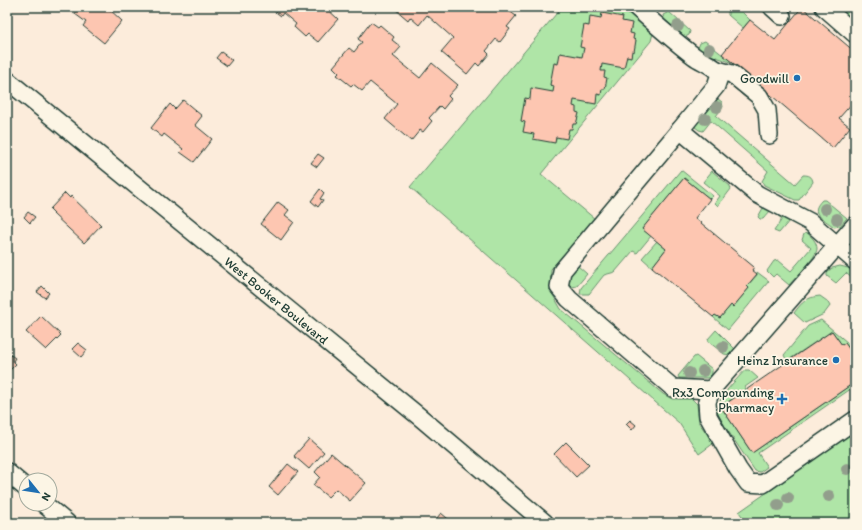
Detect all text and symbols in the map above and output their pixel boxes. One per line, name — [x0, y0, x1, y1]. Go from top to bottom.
place label: Goodwill — [740, 71, 789, 86]
marker: Goodwill — [792, 73, 802, 83]
street label: West Booker Boulevard — [222, 253, 332, 347]
place label: Heinz Insurance — [737, 353, 828, 368]
marker: Heinz Insurance — [831, 355, 841, 365]
place label: Rx3 Compounding Pharmacy — [672, 385, 774, 415]
marker: Rx3 Compounding Pharmacy — [777, 394, 787, 404]
north arrow — [18, 472, 58, 512]
text: N — [39, 490, 54, 503]

